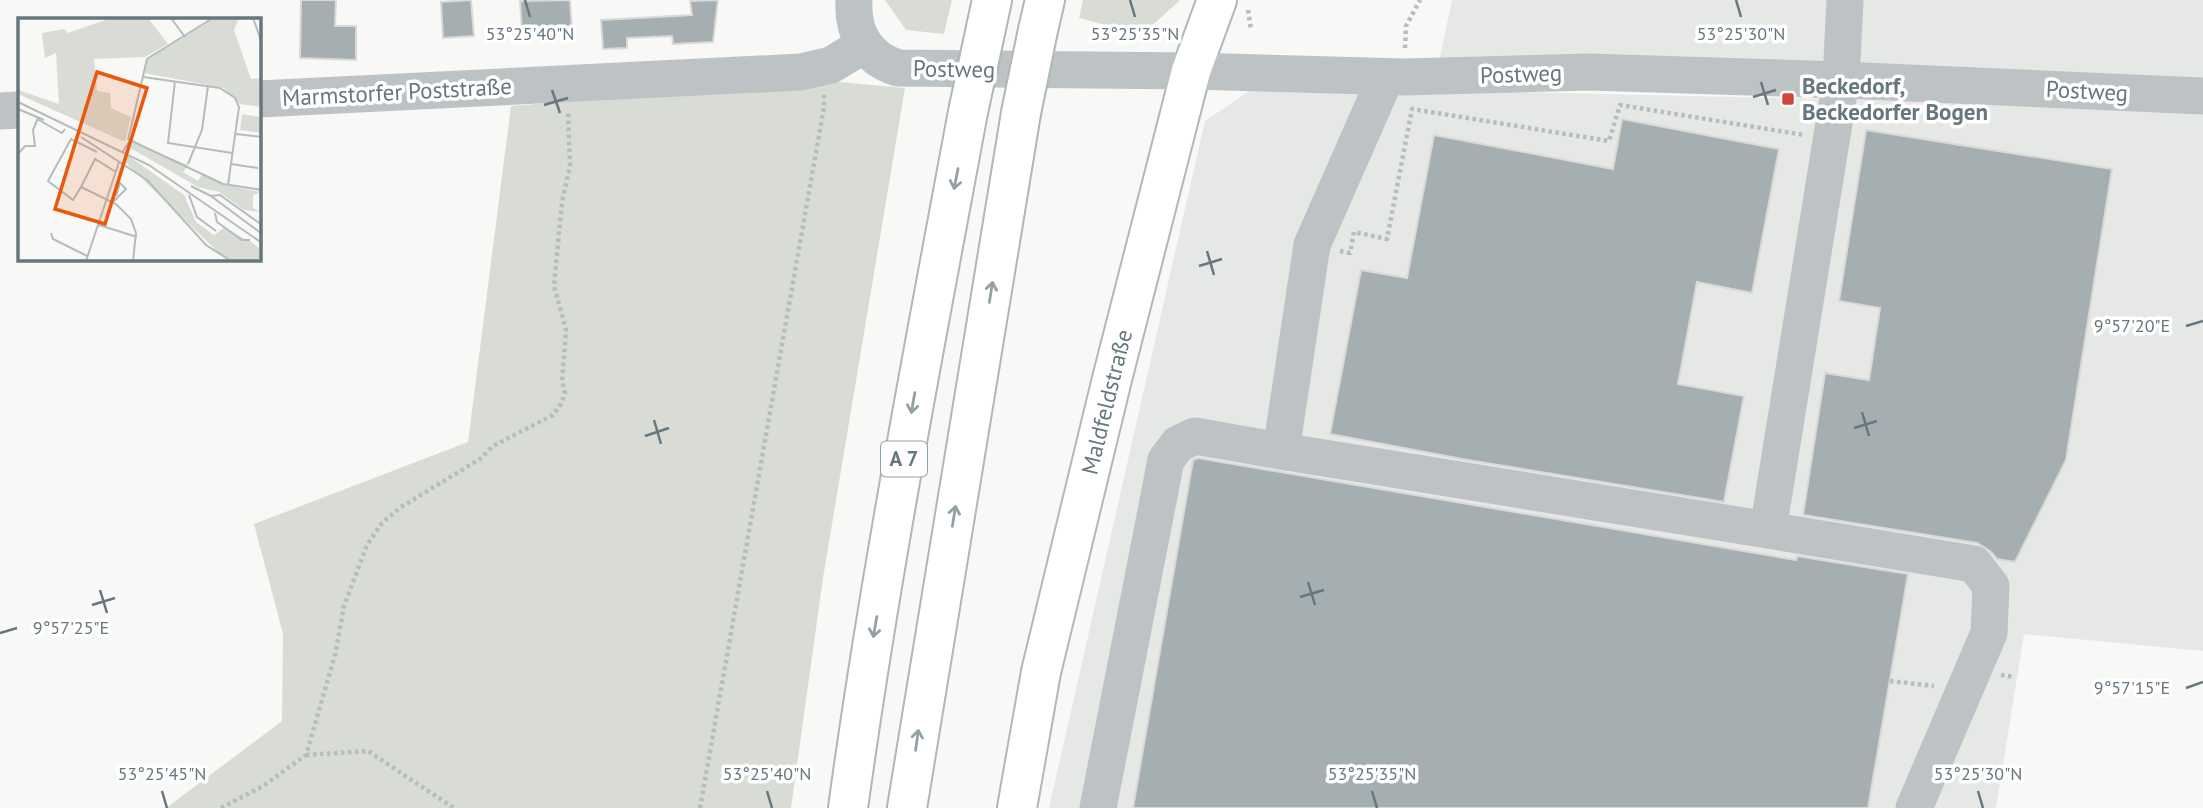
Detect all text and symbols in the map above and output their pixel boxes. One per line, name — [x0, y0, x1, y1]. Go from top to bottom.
inset map — [18, 18, 261, 261]
text: 53°25'40"N — [486, 22, 574, 45]
text: 53°25'35"N — [1091, 22, 1179, 45]
text: 53°25'30"N — [1697, 22, 1785, 45]
street label: Postweg — [913, 53, 995, 84]
street label: Postweg — [1479, 58, 1563, 89]
street label: Marmstorfer Poststraße — [281, 71, 513, 112]
place label: Beckedorf, Beckedorfer Bogen — [1802, 71, 1988, 126]
street label: Postweg — [2045, 74, 2129, 107]
marker: Beckedorf, Beckedorfer Bogen — [1780, 91, 1796, 107]
one-way arrow — [949, 167, 962, 190]
one-way arrow — [985, 281, 998, 303]
text: 9°57'20"E — [2094, 314, 2170, 337]
street label: Maldfeldstraße — [1074, 326, 1138, 477]
one-way arrow — [906, 391, 920, 414]
road number: A 7 — [881, 442, 927, 476]
one-way arrow — [948, 505, 961, 528]
one-way arrow — [868, 615, 881, 638]
text: 9°57'25"E — [33, 616, 109, 639]
text: 9°57'15"E — [2094, 676, 2170, 699]
one-way arrow — [911, 730, 924, 752]
text: 53°25'45"N — [118, 762, 206, 785]
text: 53°25'40"N — [723, 762, 811, 785]
text: 53°25'35"N — [1328, 762, 1416, 785]
text: 53°25'30"N — [1934, 762, 2022, 785]

